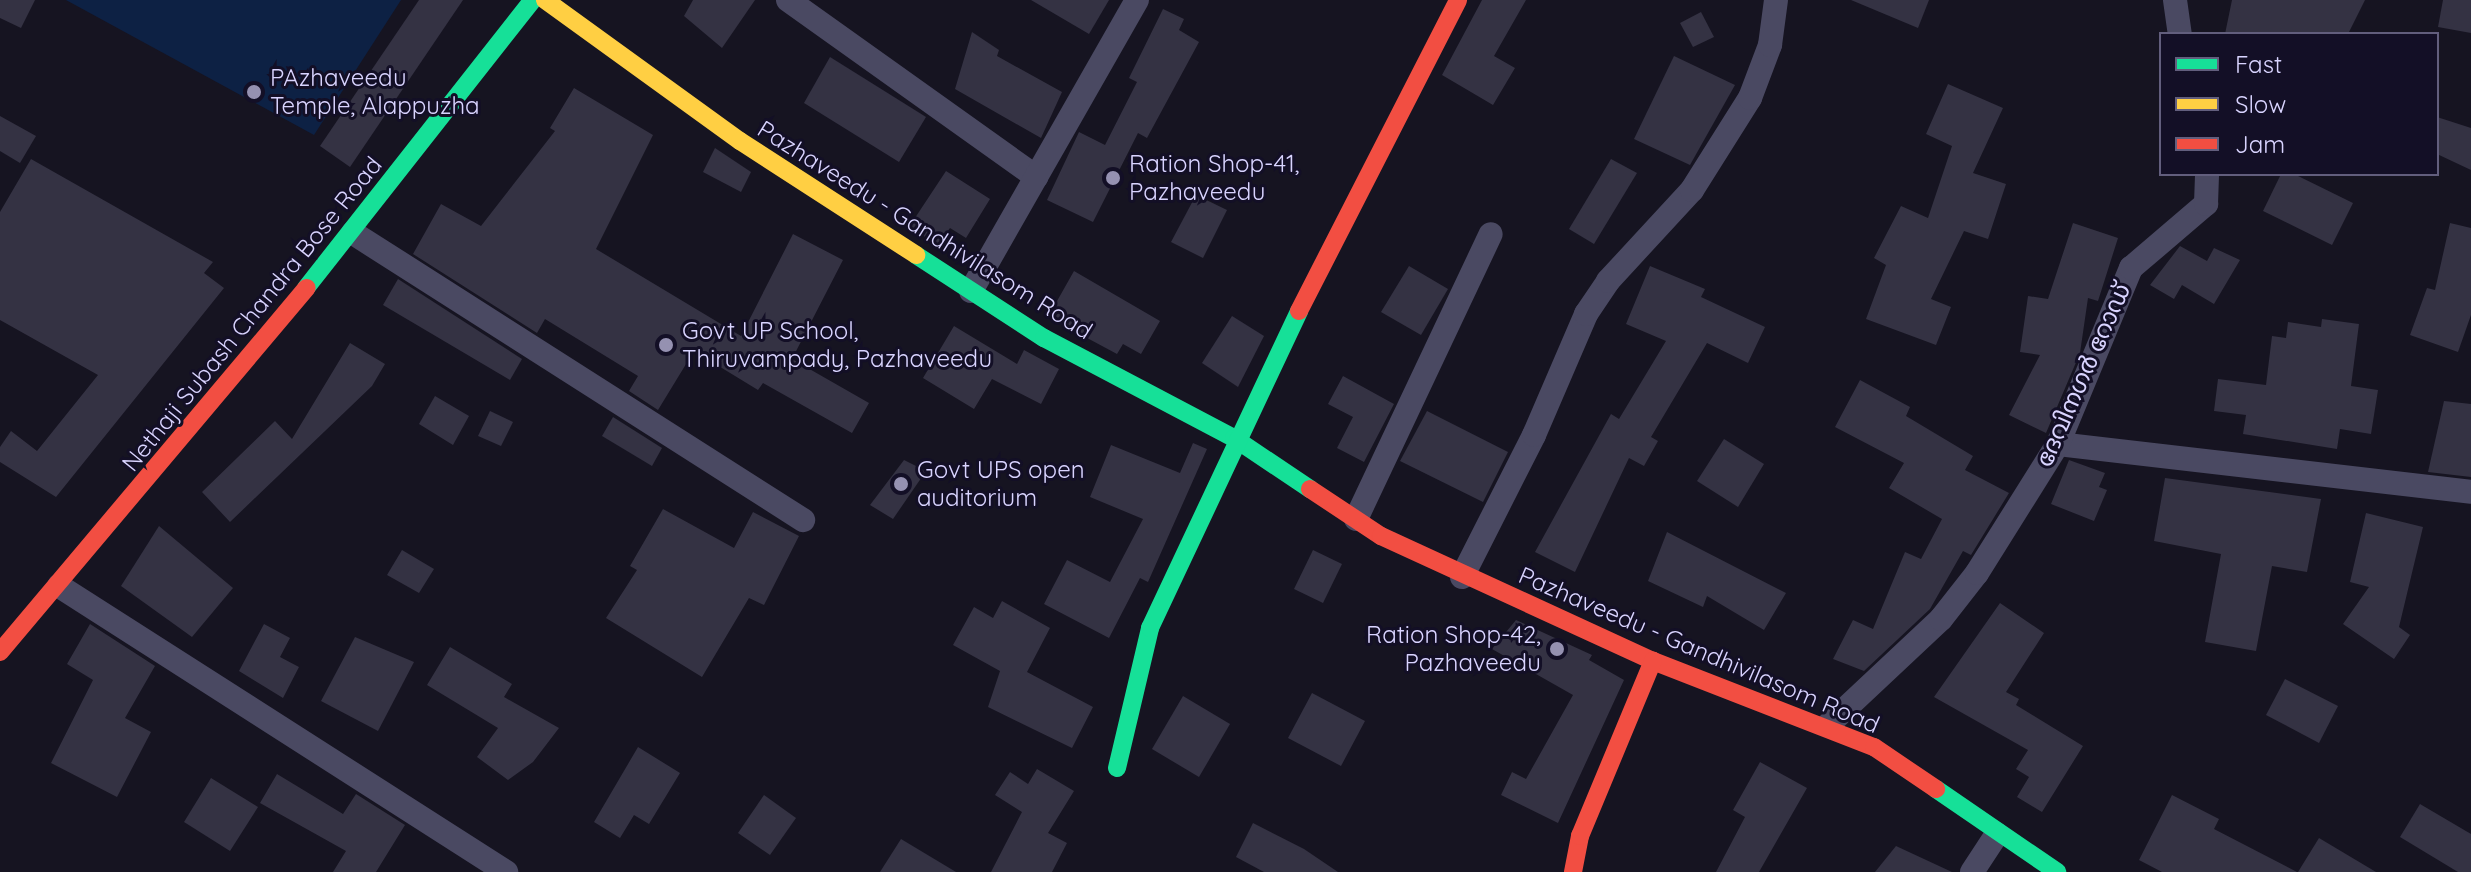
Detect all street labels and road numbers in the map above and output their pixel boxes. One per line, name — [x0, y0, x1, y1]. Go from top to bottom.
street label: Pazhaveedu - Gandhivilasom Road — [752, 115, 1098, 345]
street label: Nethaji Subash Chandra Bose Road — [116, 151, 388, 477]
street label: ദേവിനഗർ റോഡ് — [2030, 279, 2136, 471]
street label: Pazhaveedu - Gandhivilasom Road — [1514, 561, 1884, 739]

